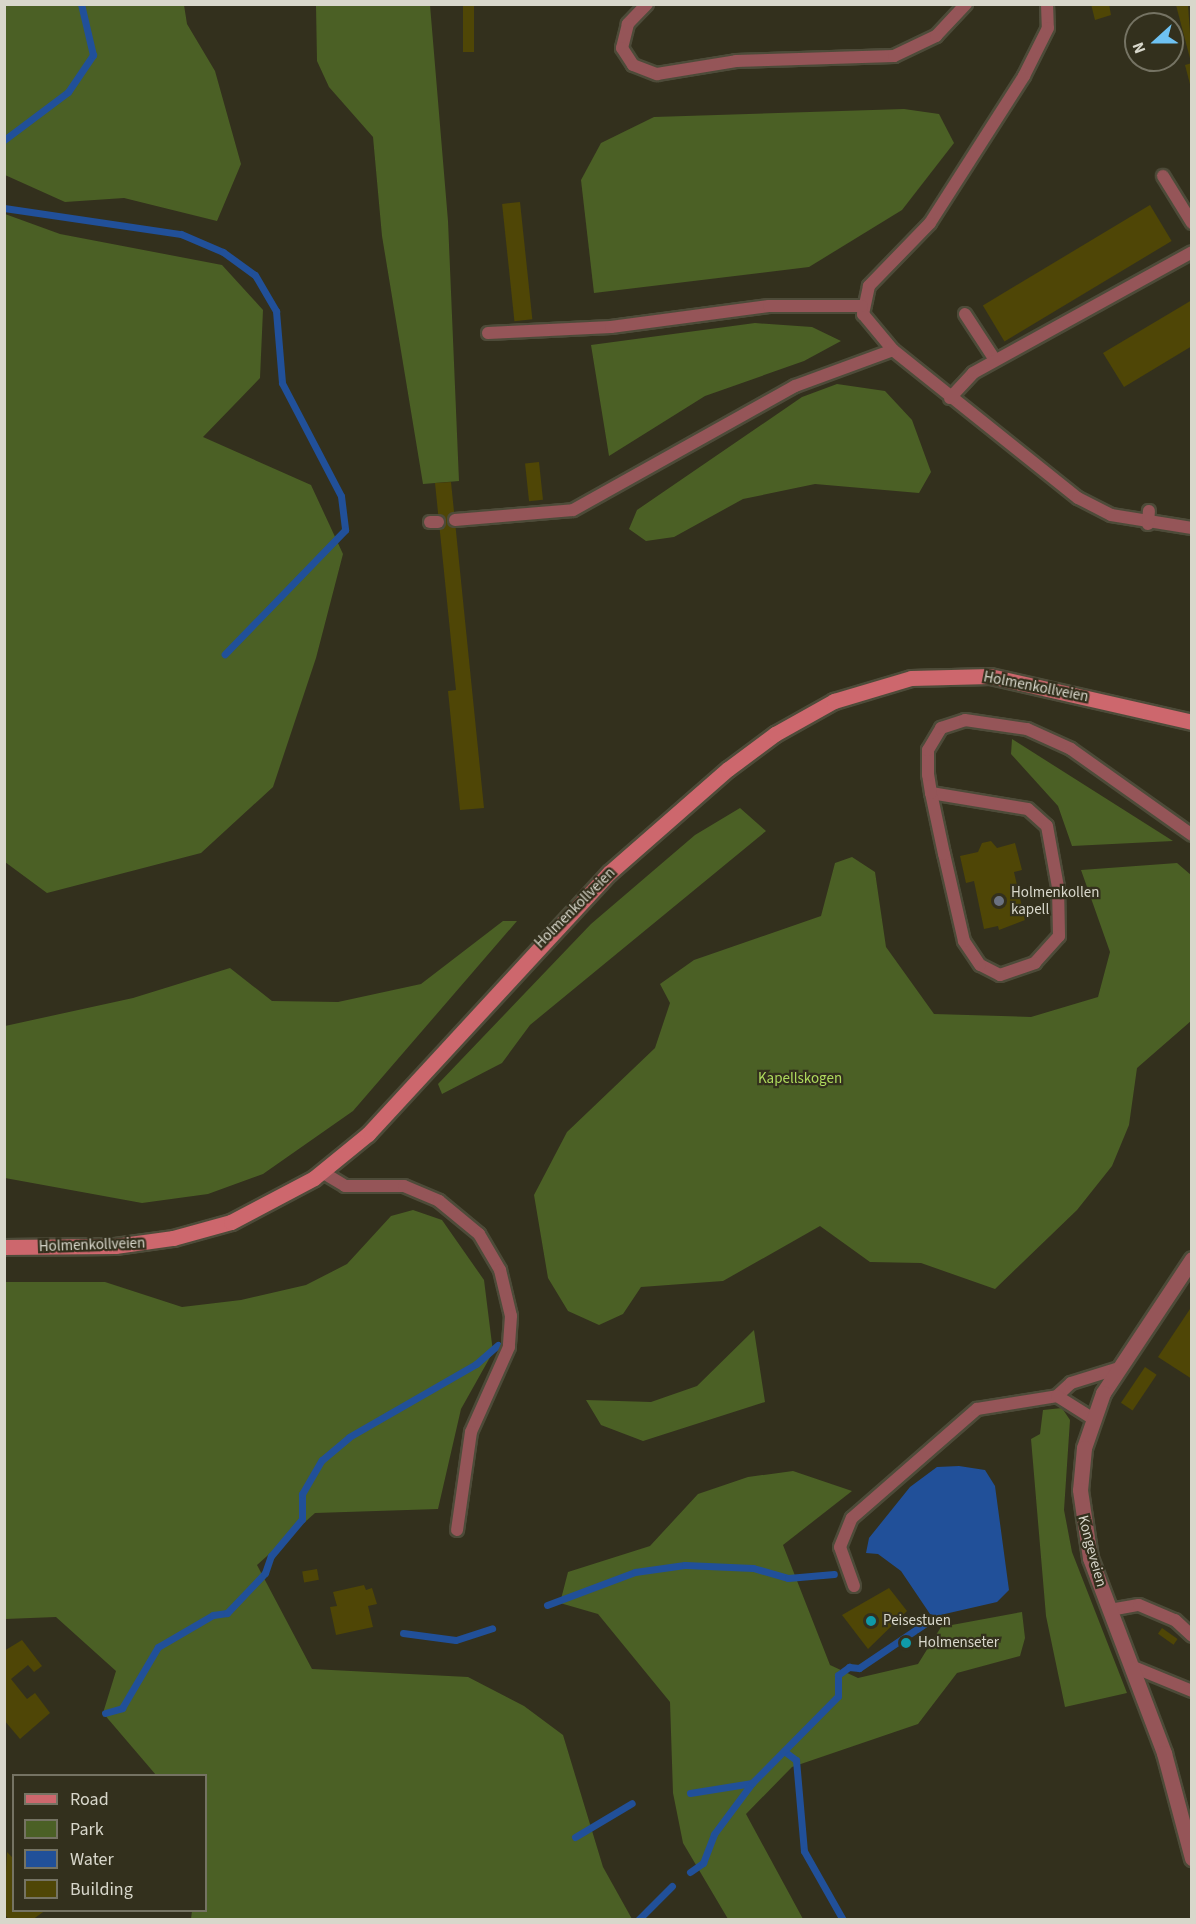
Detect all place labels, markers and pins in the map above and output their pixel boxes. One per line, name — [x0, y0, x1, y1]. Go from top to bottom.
place label: Holmenkollen kapell — [1011, 883, 1099, 918]
marker: Holmenkollen kapell — [992, 894, 1006, 908]
place label: Peisestuen — [883, 1612, 951, 1630]
marker: Peisestuen — [864, 1614, 878, 1628]
place label: Holmenseter — [918, 1634, 999, 1652]
marker: Holmenseter — [899, 1636, 913, 1650]

